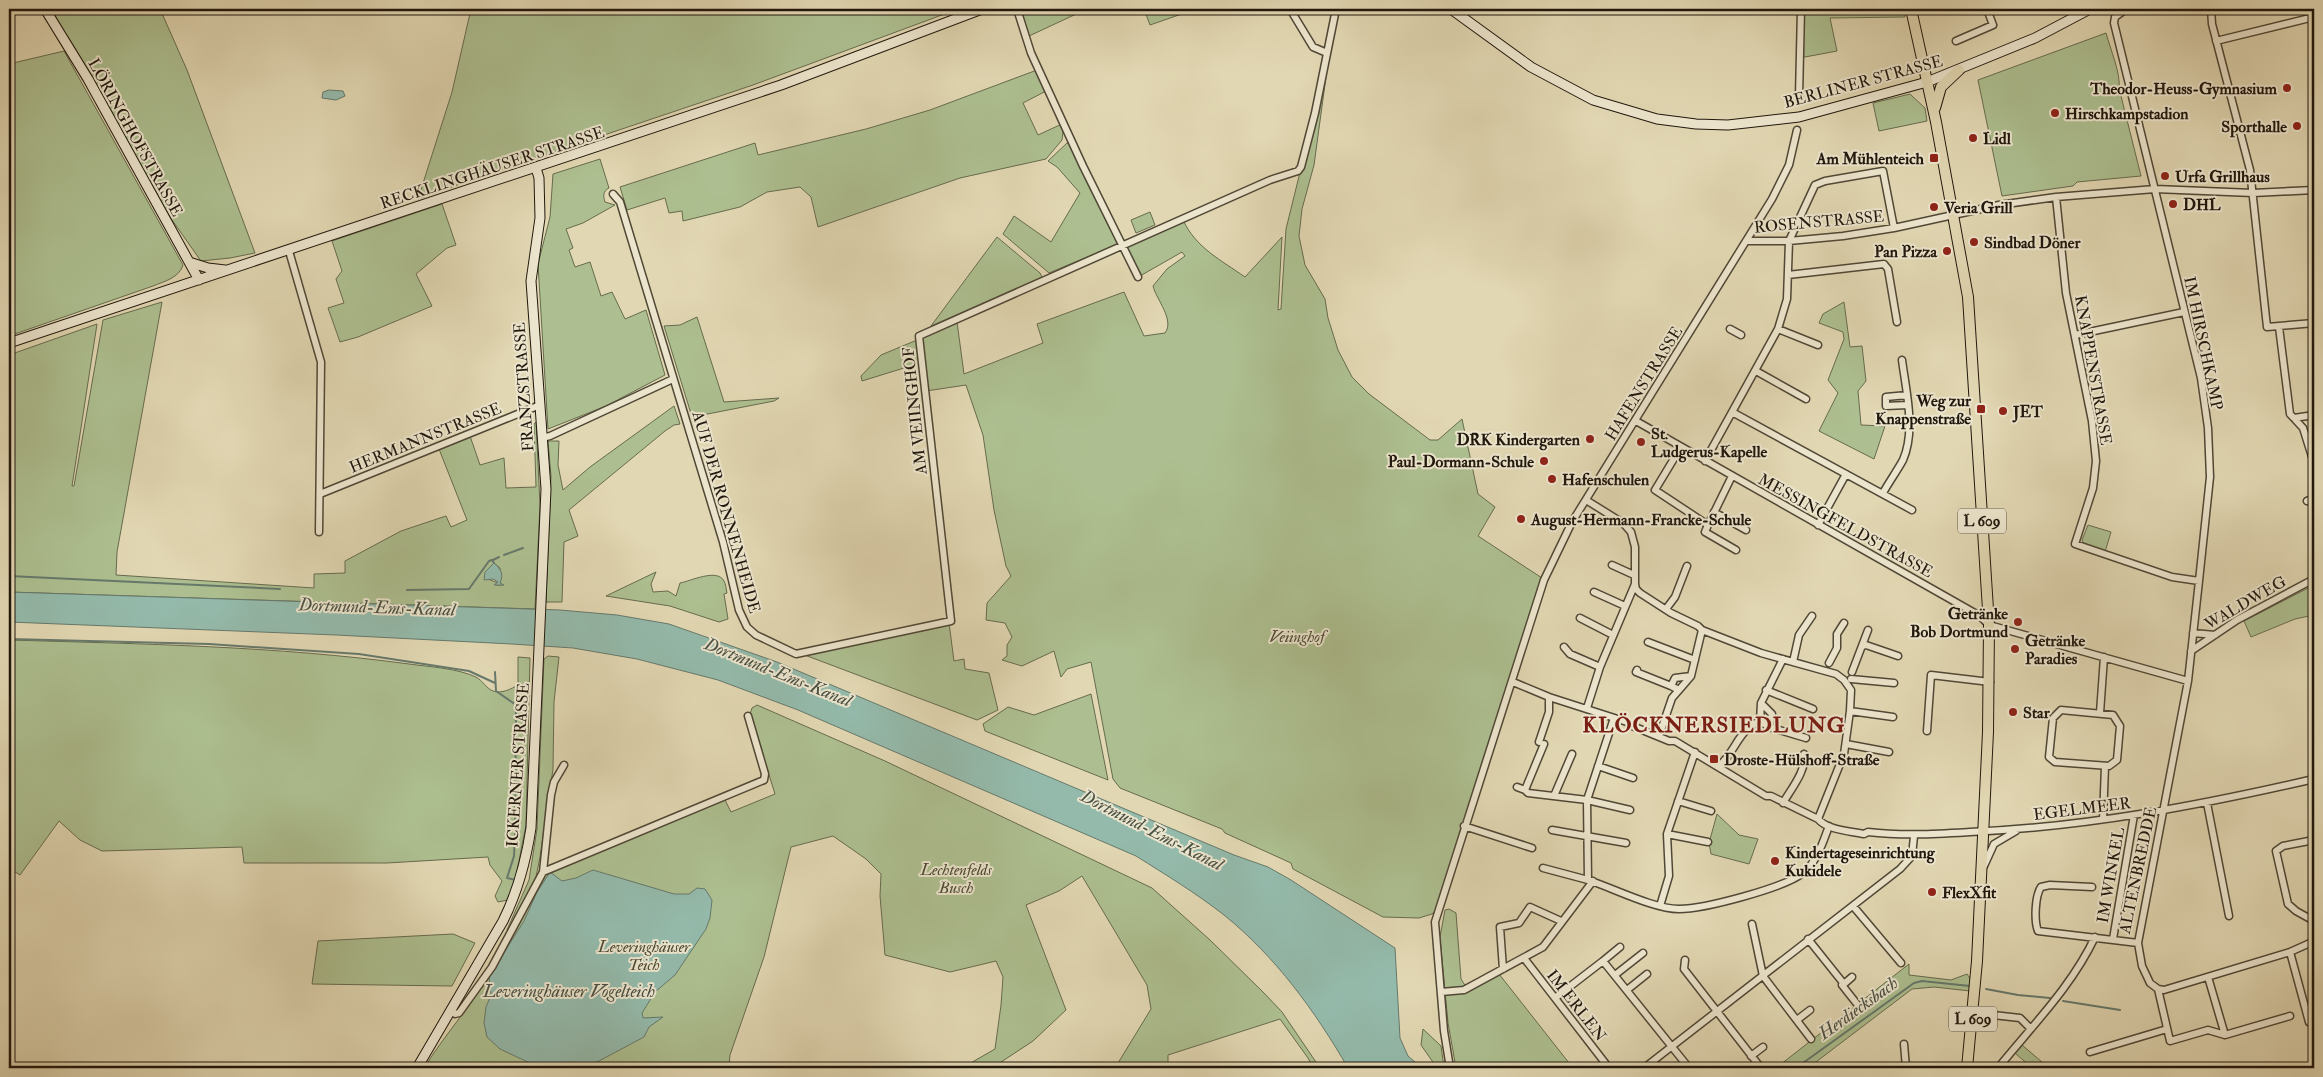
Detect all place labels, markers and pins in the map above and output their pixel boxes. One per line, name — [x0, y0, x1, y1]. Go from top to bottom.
place label: Theodor-Heuss-Gymnasium — [2089, 79, 2278, 100]
marker: Theodor-Heuss-Gymnasium — [2281, 82, 2293, 94]
place label: Hirschkampstadion — [2065, 104, 2189, 125]
marker: Hirschkampstadion — [2049, 107, 2061, 119]
place label: Sporthalle — [2221, 117, 2287, 138]
marker: Sporthalle — [2291, 120, 2303, 132]
place label: Lidl — [1983, 129, 2012, 149]
marker: Lidl — [1967, 132, 1979, 144]
place label: Am Mühlenteich — [1815, 149, 1925, 169]
marker: Am Mühlenteich — [1928, 152, 1940, 164]
place label: Urfa Grillhaus — [2175, 167, 2270, 187]
marker: Urfa Grillhaus — [2159, 170, 2171, 182]
place label: DHL — [2183, 195, 2221, 215]
place label: Veria Grill — [1943, 198, 2014, 218]
marker: DHL — [2167, 198, 2179, 210]
marker: Veria Grill — [1928, 201, 1940, 213]
place label: Sindbad Döner — [1984, 233, 2082, 253]
marker: Sindbad Döner — [1968, 236, 1980, 248]
place label: Pan Pizza — [1874, 242, 1937, 262]
marker: Pan Pizza — [1941, 245, 1953, 257]
place label: Weg zur Knappenstraße — [1875, 391, 1972, 430]
place label: JET — [2012, 402, 2044, 423]
marker: Weg zur Knappenstraße — [1975, 403, 1987, 415]
marker: JET — [1997, 405, 2009, 417]
place label: St. Ludgerus-Kapelle — [1651, 424, 1767, 463]
place label: DRK Kindergarten — [1456, 430, 1581, 451]
marker: DRK Kindergarten — [1584, 433, 1596, 445]
marker: St. Ludgerus-Kapelle — [1635, 436, 1647, 448]
place label: Paul-Dormann-Schule — [1388, 452, 1534, 472]
marker: Paul-Dormann-Schule — [1538, 455, 1550, 467]
place label: Hafenschulen — [1562, 470, 1650, 490]
marker: Hafenschulen — [1546, 473, 1558, 485]
place label: August-Hermann-Francke-Schule — [1530, 510, 1752, 531]
marker: August-Hermann-Francke-Schule — [1515, 513, 1527, 525]
place label: Getränke Bob Dortmund — [1910, 604, 2008, 642]
marker: Getränke Bob Dortmund — [2012, 616, 2024, 628]
place label: Getränke Paradies — [2025, 631, 2086, 669]
marker: Getränke Paradies — [2009, 643, 2021, 655]
place label: Star — [2023, 703, 2051, 723]
marker: Star — [2007, 706, 2019, 718]
place label: Droste-Hülshoff-Straße — [1724, 750, 1880, 770]
marker: Droste-Hülshoff-Straße — [1708, 753, 1720, 765]
place label: Kindertageseinrichtung Kukidele — [1785, 843, 1936, 881]
marker: Kindertageseinrichtung Kukidele — [1769, 855, 1781, 867]
place label: FlexXfit — [1942, 883, 1997, 903]
marker: FlexXfit — [1926, 886, 1938, 898]

